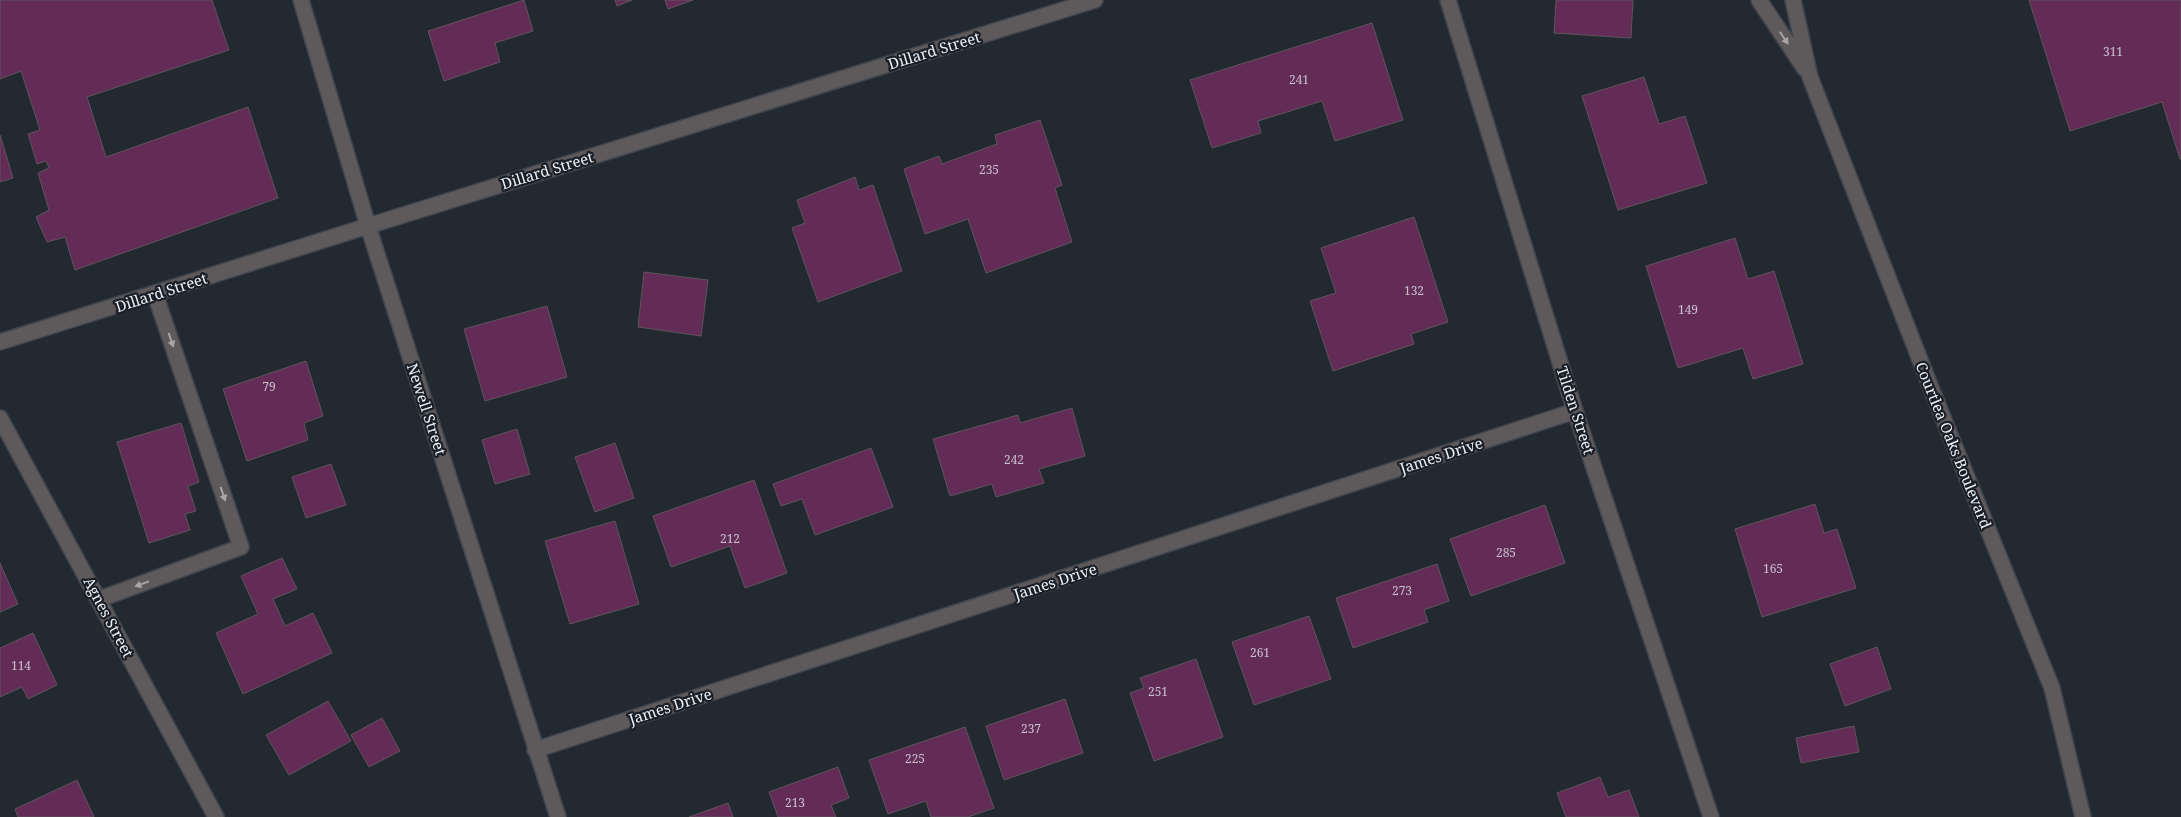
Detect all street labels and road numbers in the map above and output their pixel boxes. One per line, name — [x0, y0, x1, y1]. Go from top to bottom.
street label: Dillard Street — [885, 26, 983, 74]
street label: Dillard Street — [498, 146, 596, 194]
street label: Dillard Street — [113, 268, 209, 316]
street label: Courtlea Oaks Boulevard — [1911, 359, 1997, 531]
street label: Newell Street — [403, 361, 451, 457]
street label: Tilden Street — [1552, 363, 1600, 457]
street label: James Drive — [1396, 432, 1485, 478]
street label: James Drive — [1010, 558, 1099, 604]
street label: Agnes Street — [79, 573, 139, 661]
street label: James Drive — [625, 683, 714, 729]

